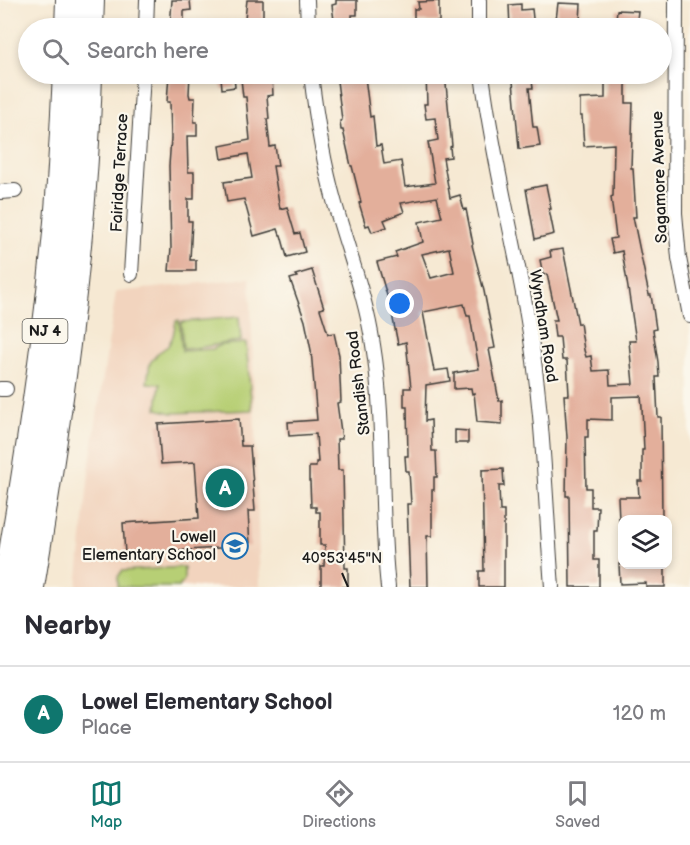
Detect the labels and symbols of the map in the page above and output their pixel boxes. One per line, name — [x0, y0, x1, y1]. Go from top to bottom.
street label: Sagamore Avenue — [648, 110, 672, 243]
street label: Fairidge Terrace — [107, 113, 133, 233]
street label: Wyndham Road — [525, 268, 561, 384]
your location — [385, 289, 414, 318]
road number: NJ 4 — [22, 319, 68, 343]
street label: Standish Road — [343, 330, 375, 436]
pin: A — [206, 466, 244, 510]
place label: Lowell Elementary School — [82, 528, 216, 565]
school or university icon: Lowell Elementary School — [220, 531, 250, 561]
text: 40°53'45"N — [302, 549, 382, 568]

